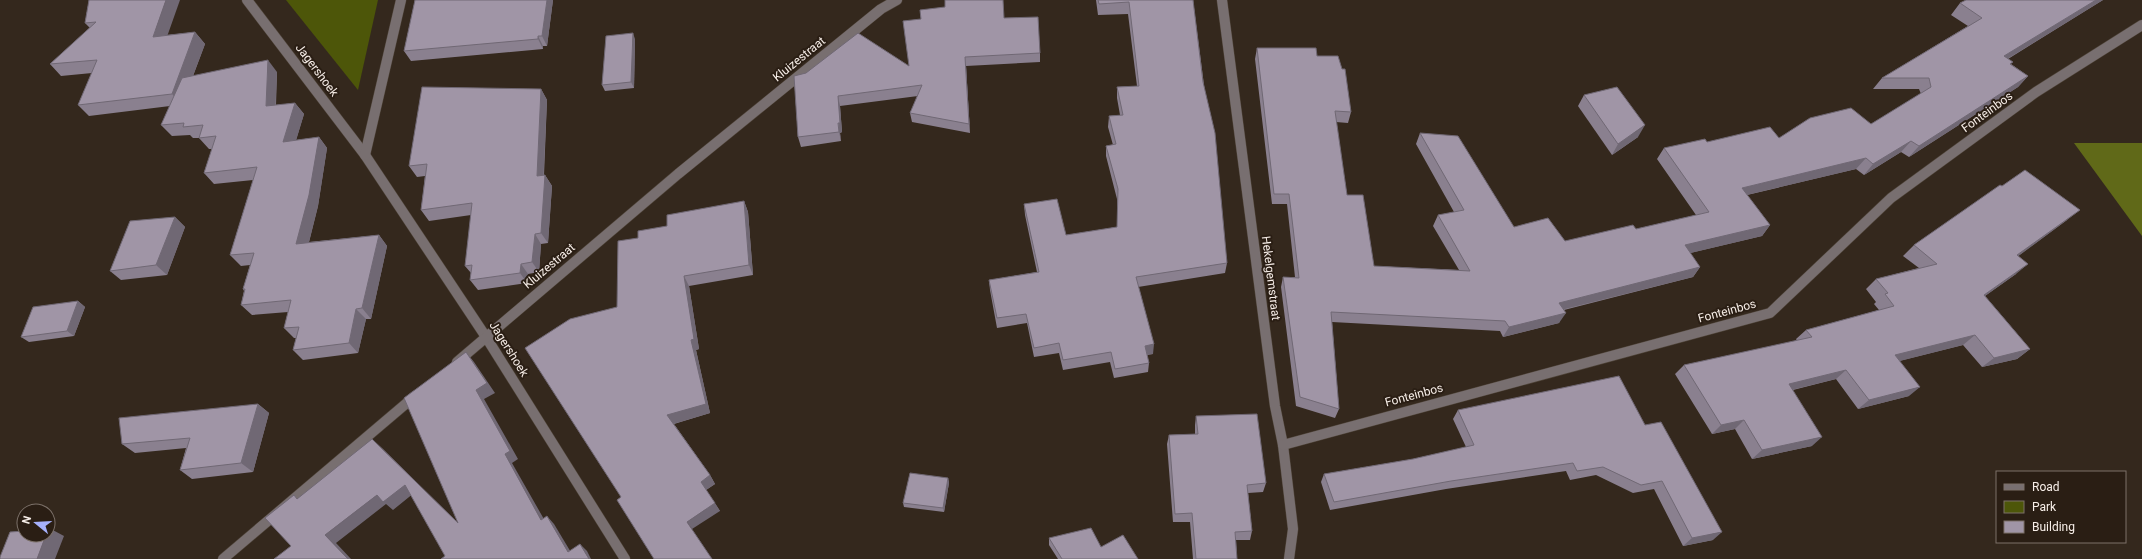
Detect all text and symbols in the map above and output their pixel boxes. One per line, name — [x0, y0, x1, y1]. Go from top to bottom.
street label: Kluizestraat — [770, 34, 828, 84]
street label: Jagershoek — [293, 41, 342, 100]
street label: Fonteinbos — [1959, 89, 2015, 135]
street label: Hekelgemstraat — [1259, 235, 1283, 321]
street label: Kluizestraat — [520, 240, 578, 292]
street label: Fonteinbos — [1696, 297, 1758, 325]
street label: Jagershoek — [487, 319, 532, 380]
street label: Fonteinbos — [1383, 381, 1445, 409]
legend — [1996, 471, 2126, 543]
text: Road — [2032, 480, 2060, 494]
text: Park — [2032, 500, 2057, 514]
north arrow — [16, 503, 56, 543]
text: N — [20, 514, 34, 526]
text: Building — [2032, 520, 2075, 534]

